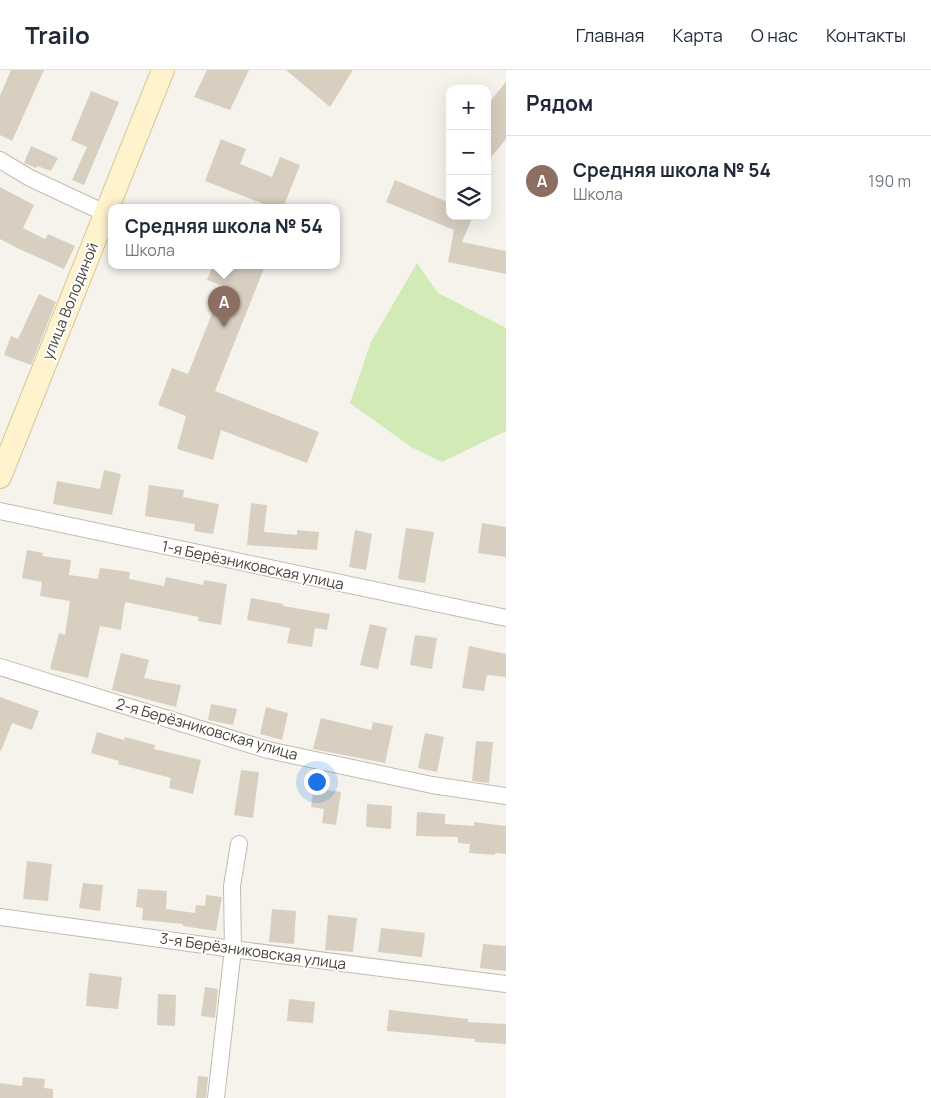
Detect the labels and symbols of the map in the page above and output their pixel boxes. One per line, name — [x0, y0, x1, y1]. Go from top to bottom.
street label: улица Володиной — [37, 239, 103, 363]
pin: A — [208, 286, 240, 327]
street label: 1-я Берёзниковская улица — [160, 535, 346, 595]
street label: 2-я Берёзниковская улица — [114, 693, 300, 765]
your location — [304, 769, 330, 795]
street label: 3-я Берёзниковская улица — [158, 928, 348, 974]

